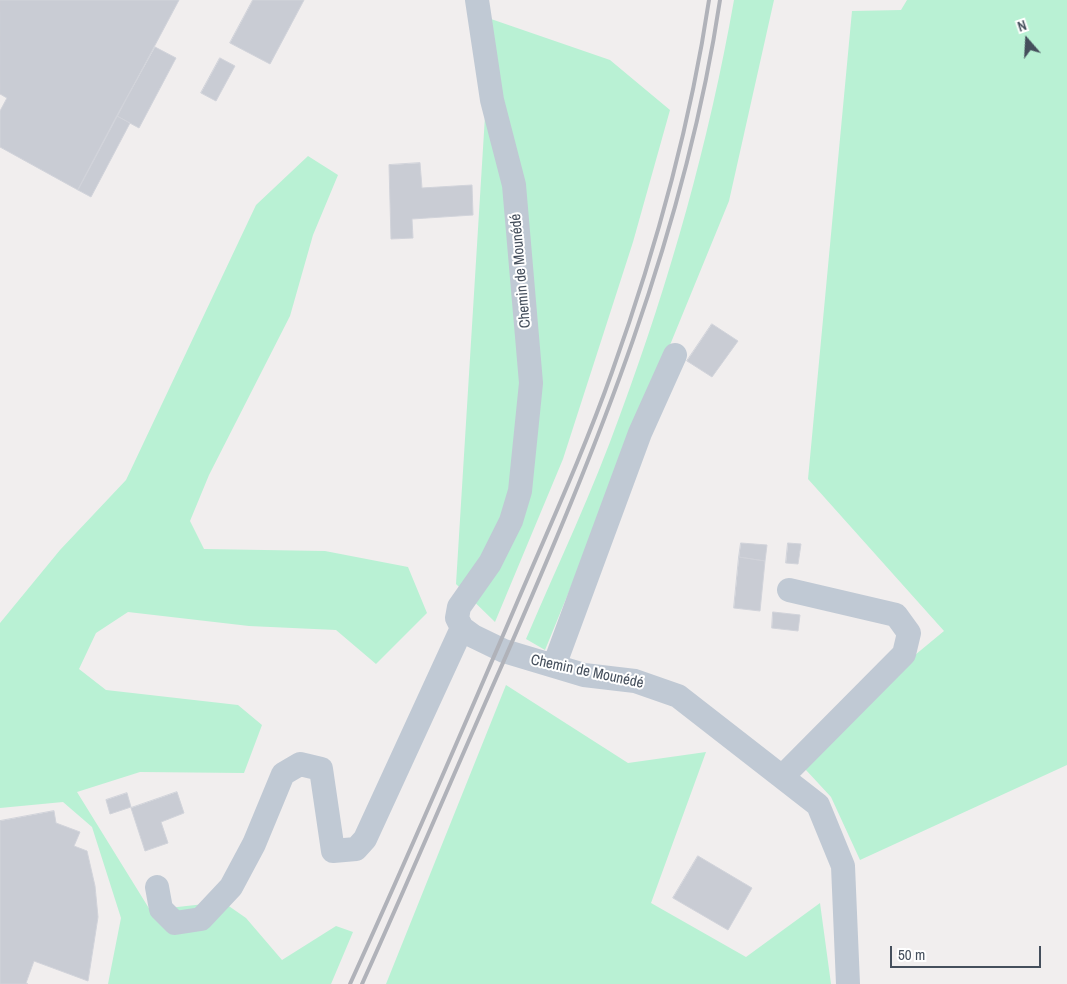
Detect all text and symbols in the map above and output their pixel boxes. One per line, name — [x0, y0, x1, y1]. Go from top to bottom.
north arrow — [1002, 15, 1052, 65]
text: N — [1015, 16, 1029, 36]
street label: Chemin de Mounédé — [507, 213, 535, 329]
street label: Chemin de Mounédé — [529, 651, 645, 693]
scale bar — [892, 936, 1043, 968]
text: 50 m — [898, 944, 925, 965]

